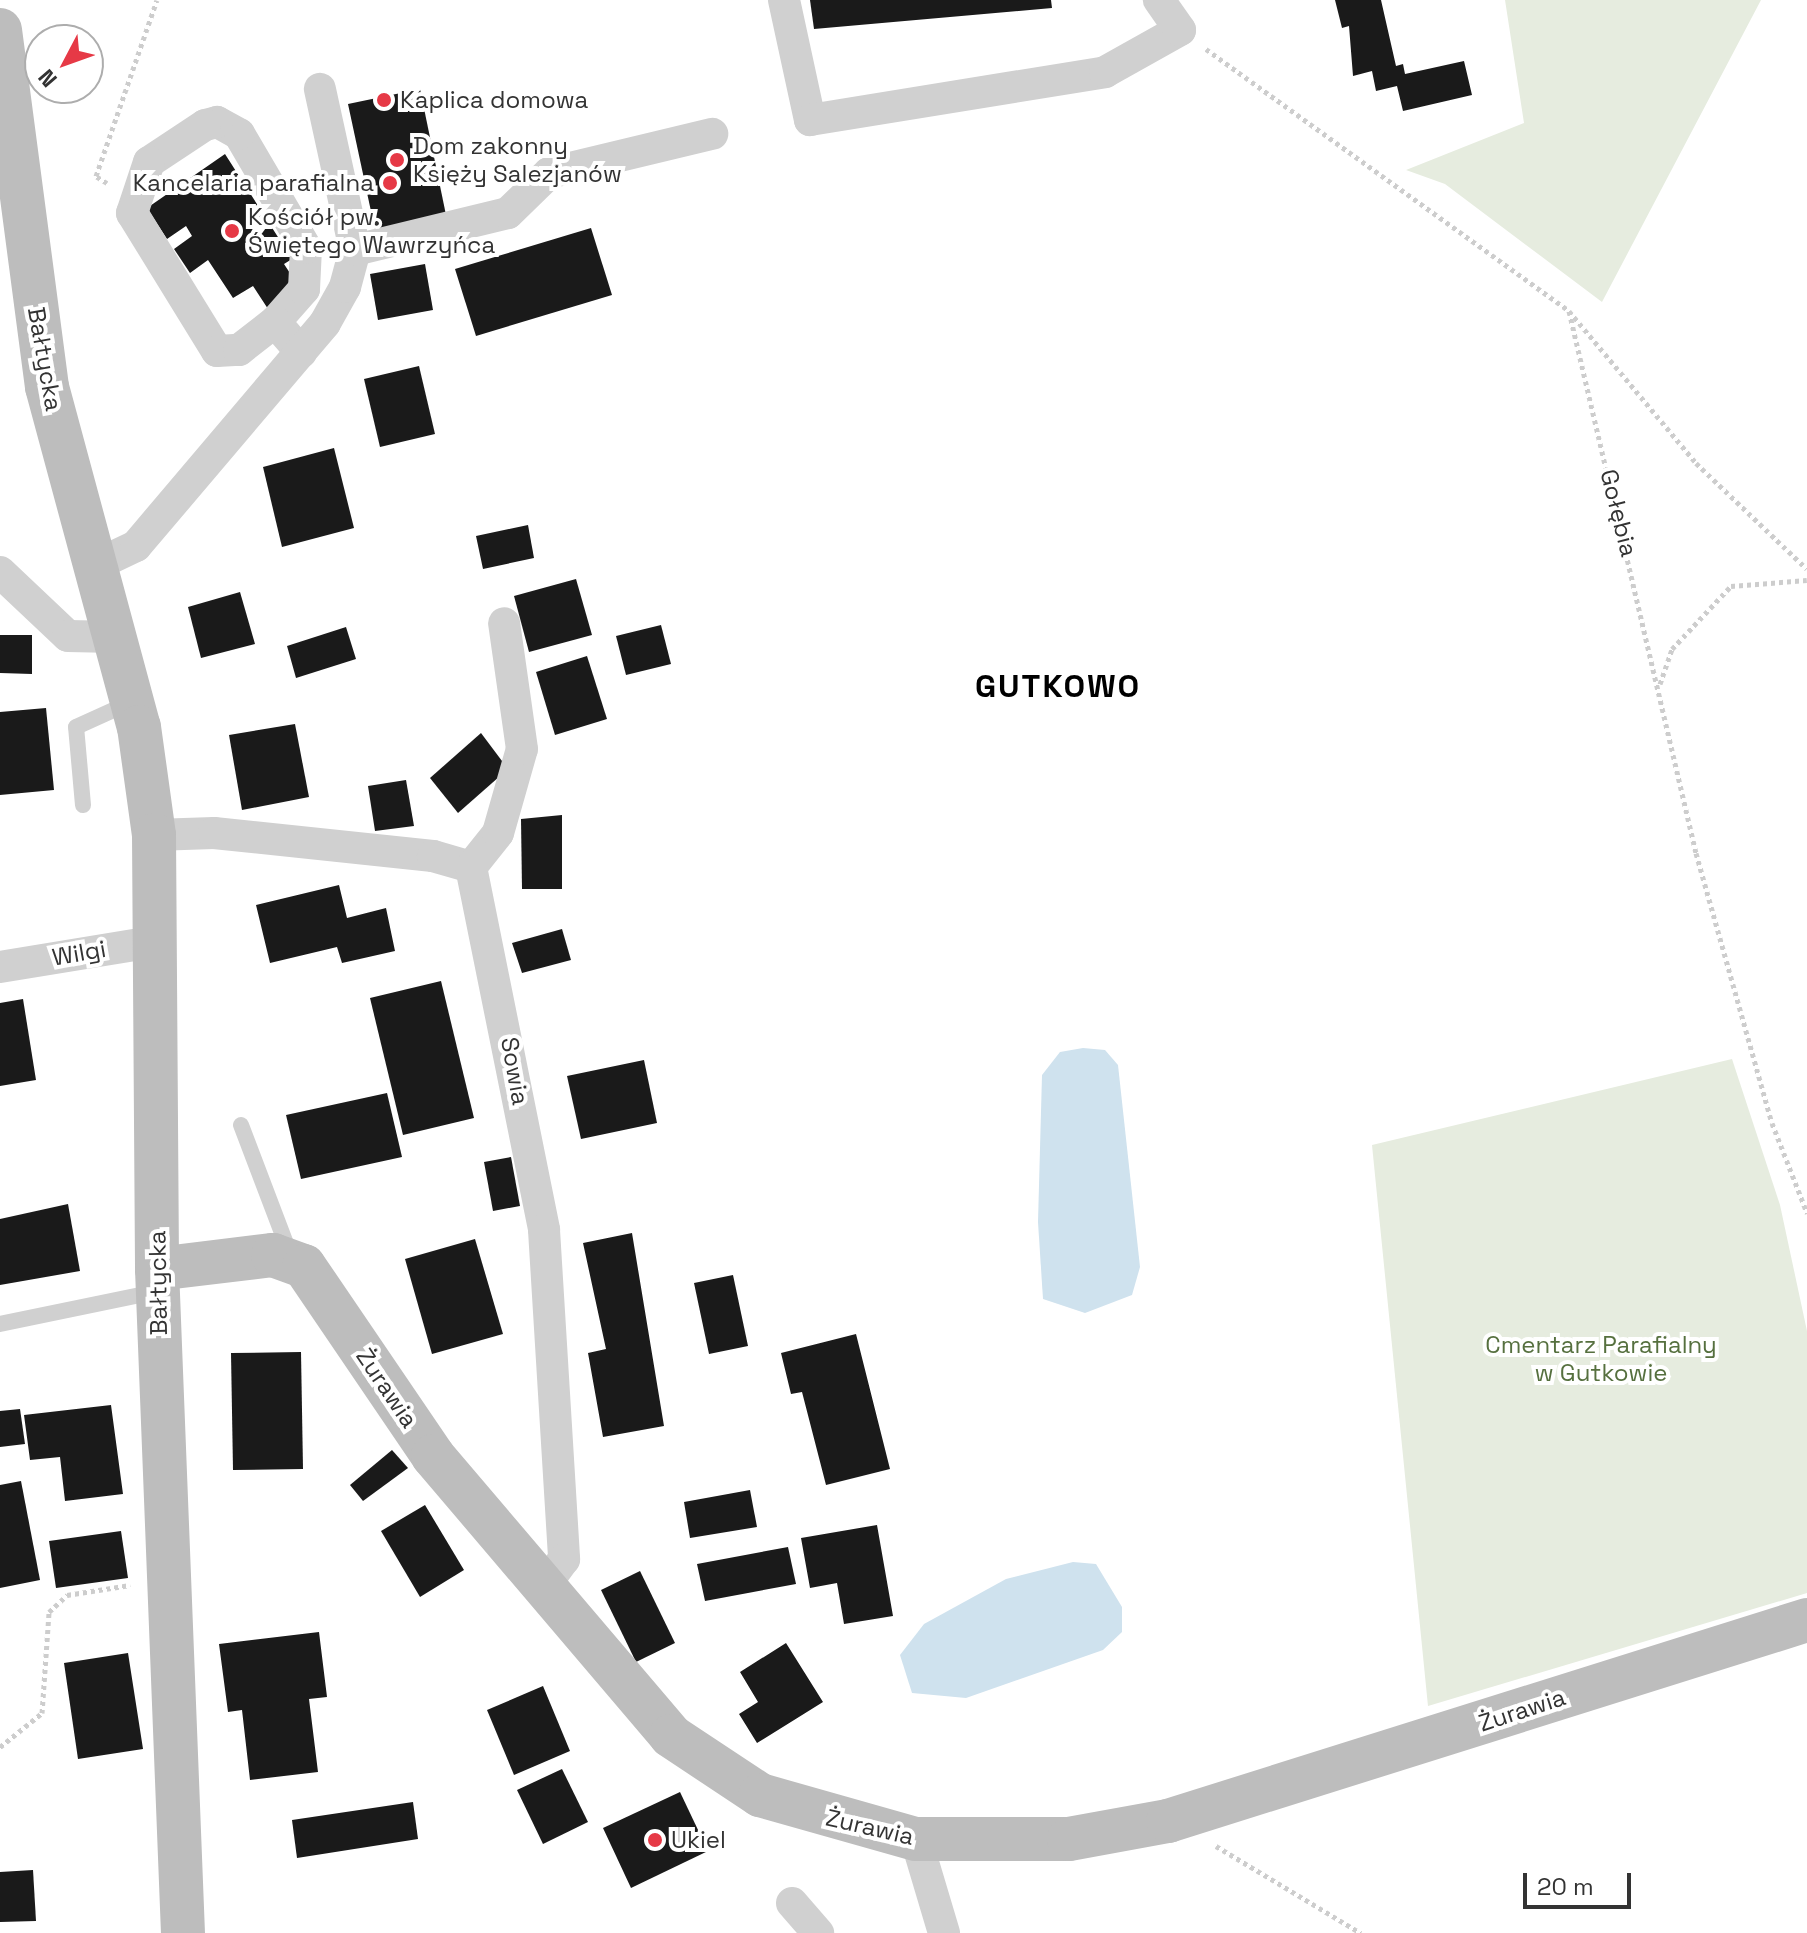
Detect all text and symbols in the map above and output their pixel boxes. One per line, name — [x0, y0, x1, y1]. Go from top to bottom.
north arrow — [24, 24, 104, 104]
text: N — [32, 64, 63, 93]
place label: Kaplica domowa — [400, 86, 588, 114]
marker: Kaplica domowa — [375, 91, 393, 109]
place label: Dom zakonny Księży Salezjanów — [413, 132, 622, 188]
marker: Dom zakonny Księży Salezjanów — [388, 151, 406, 169]
place label: Kancelaria parafialna — [133, 169, 374, 197]
marker: Kancelaria parafialna — [381, 174, 399, 192]
place label: Kościół pw. Świętego Wawrzyńca — [248, 203, 495, 259]
marker: Kościół pw. Świętego Wawrzyńca — [223, 222, 241, 240]
street label: Bałtycka — [22, 305, 68, 413]
street label: Gołębia — [1594, 466, 1644, 560]
district label: GUTKOWO — [975, 667, 1141, 705]
street label: Wilgi — [50, 934, 108, 972]
street label: Sowia — [495, 1035, 535, 1107]
street label: Bałtycka — [143, 1230, 173, 1336]
park label: Cmentarz Parafialny w Gutkowie — [1485, 1331, 1717, 1387]
street label: Żurawia — [350, 1343, 424, 1433]
street label: Żurawia — [1475, 1682, 1569, 1738]
street label: Żurawia — [823, 1803, 917, 1851]
place label: Ukiel — [671, 1826, 726, 1854]
marker: Ukiel — [646, 1831, 664, 1849]
scale bar — [1527, 1857, 1635, 1907]
text: 20 m — [1537, 1871, 1594, 1902]

